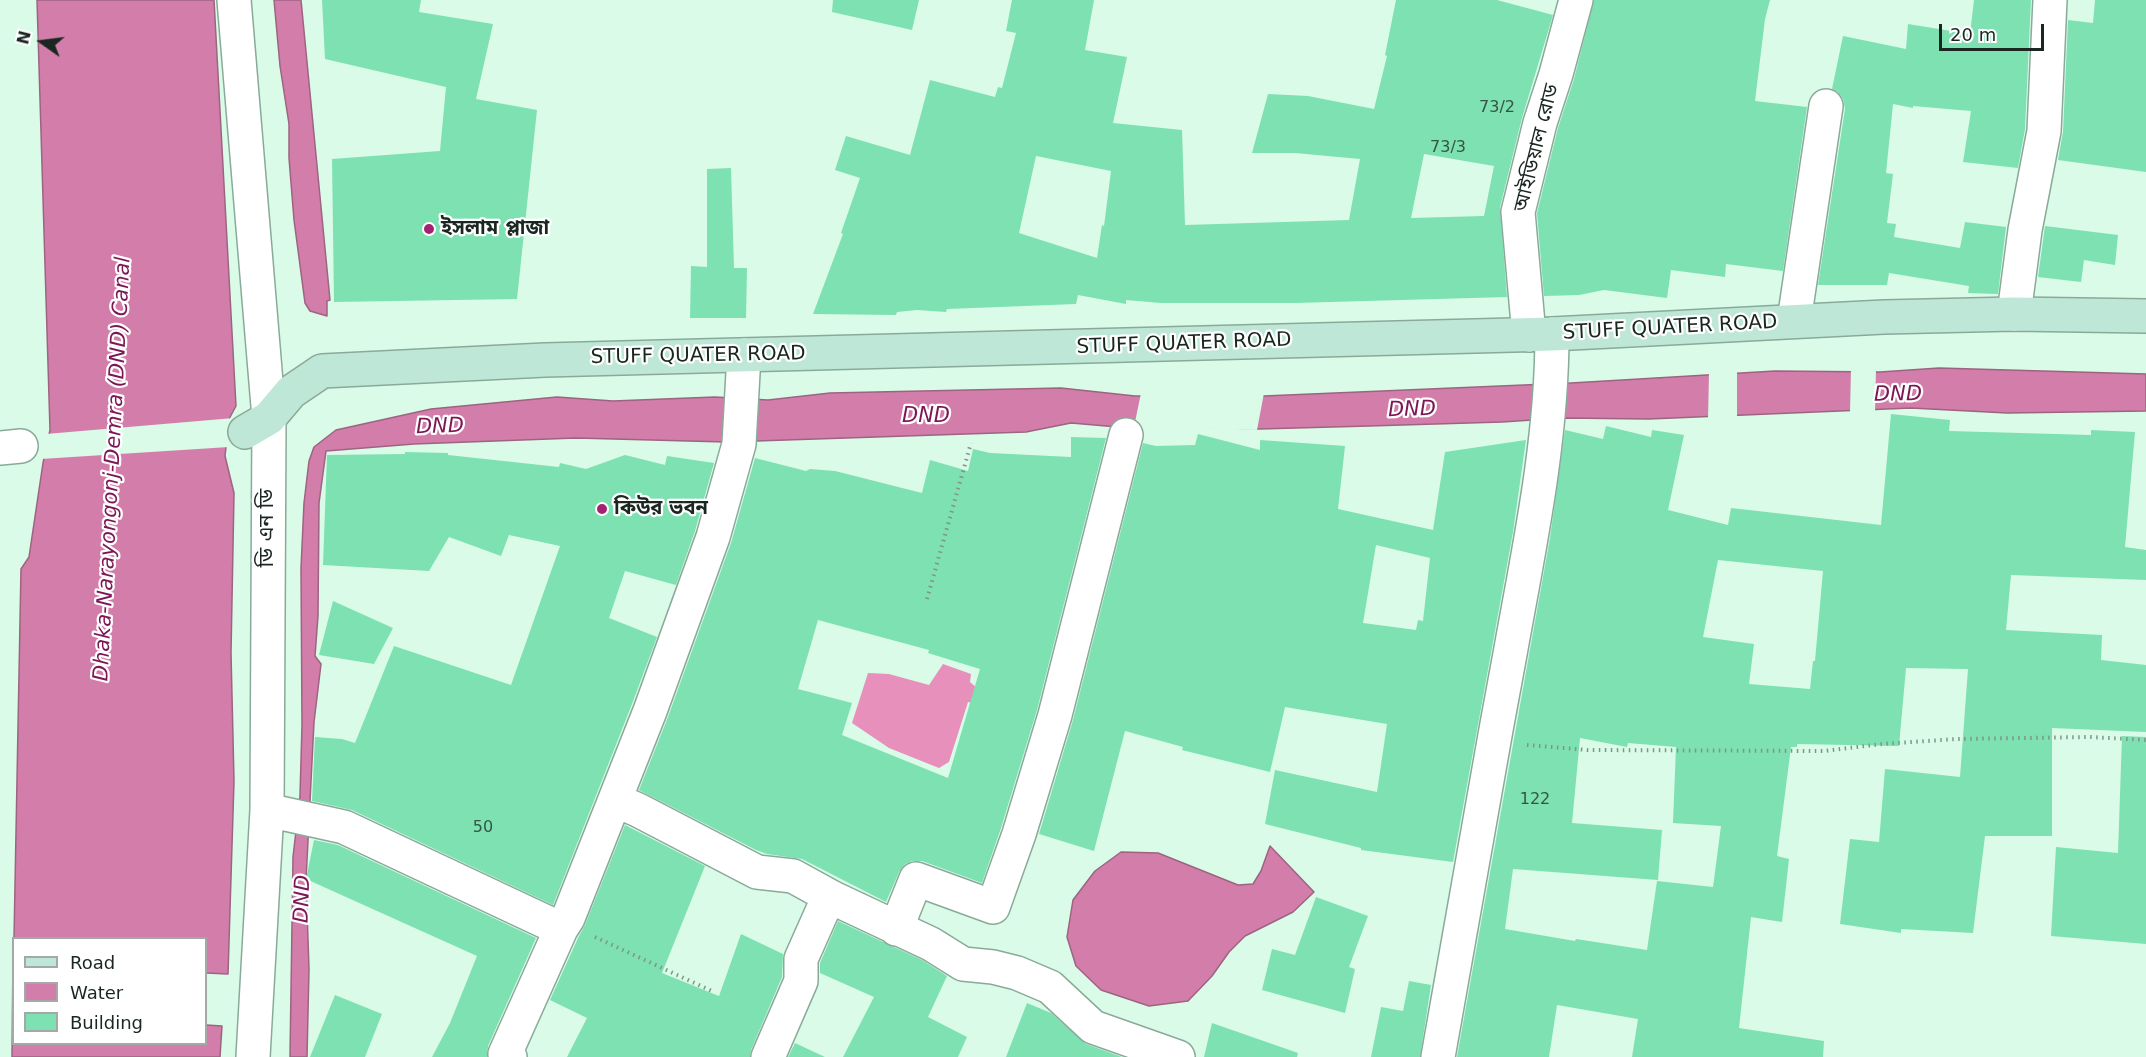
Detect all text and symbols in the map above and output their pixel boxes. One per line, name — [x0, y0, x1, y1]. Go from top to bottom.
north arrow — [12, 12, 72, 72]
scale bar — [1942, 12, 2047, 50]
text: 20 m — [1950, 24, 1996, 45]
text: N — [13, 29, 35, 46]
street label: আইডিয়াল রোড — [1510, 82, 1564, 214]
house number: 73/2 — [1479, 98, 1515, 118]
house number: 73/3 — [1430, 138, 1466, 158]
place label: ইসলাম প্লাজা — [441, 217, 549, 241]
marker: ইসলাম প্লাজা — [422, 222, 436, 236]
water label: Dhaka-Narayongonj-Demra (DND) Canal — [89, 256, 137, 682]
street label: STUFF QUATER ROAD — [1562, 310, 1778, 346]
street label: STUFF QUATER ROAD — [1076, 328, 1292, 360]
street label: STUFF QUATER ROAD — [590, 342, 806, 370]
water label: DND — [1874, 382, 1922, 408]
water label: DND — [1388, 397, 1436, 423]
water label: DND — [902, 404, 950, 430]
water label: DND — [416, 414, 464, 440]
street label: ডি এন ডি — [256, 489, 280, 567]
place label: কিউর ভবন — [614, 497, 708, 521]
marker: কিউর ভবন — [595, 502, 609, 516]
house number: 122 — [1520, 790, 1550, 810]
house number: 50 — [473, 818, 493, 838]
water label: DND — [290, 875, 316, 923]
legend — [12, 937, 207, 1045]
text: Road — [70, 952, 115, 973]
text: Water — [70, 982, 123, 1003]
text: Building — [70, 1012, 143, 1033]

